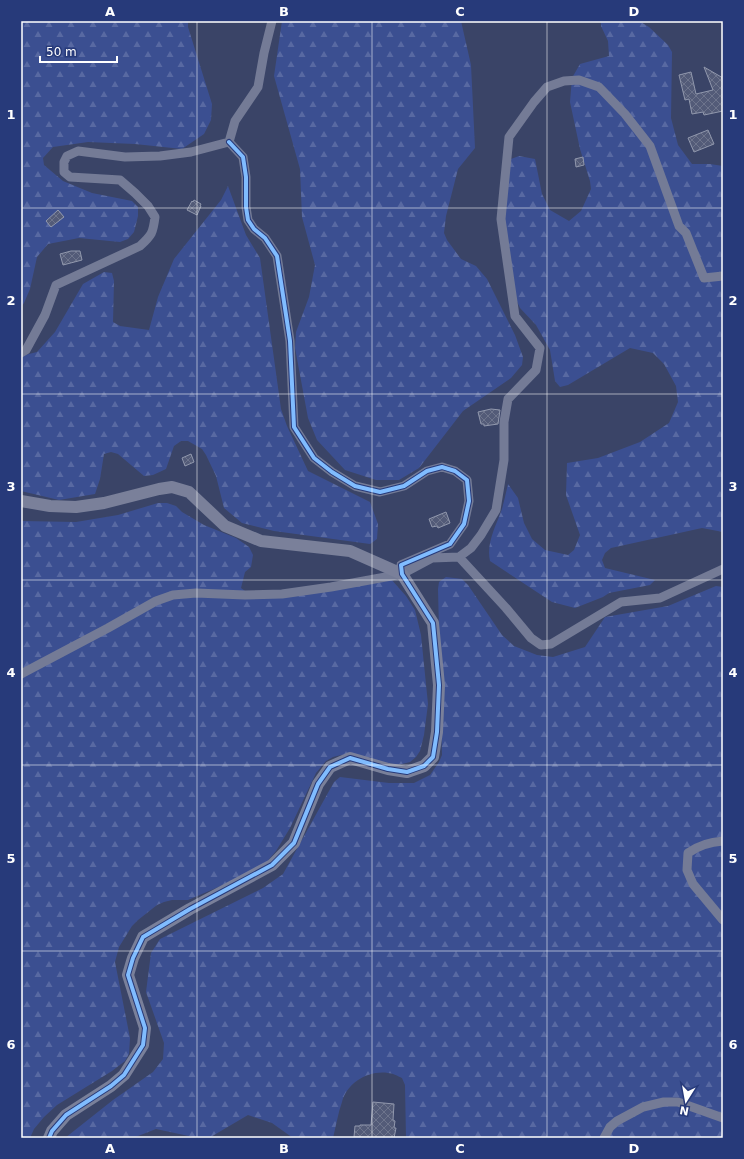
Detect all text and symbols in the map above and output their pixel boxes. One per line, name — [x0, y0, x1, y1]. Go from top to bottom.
text: A — [105, 4, 115, 19]
text: B — [279, 4, 289, 19]
text: C — [455, 4, 465, 19]
text: D — [629, 4, 640, 19]
scale bar — [40, 38, 117, 64]
text: 50 m — [46, 45, 77, 59]
text: 1 — [6, 107, 16, 122]
text: 1 — [728, 107, 738, 122]
text: 2 — [6, 293, 16, 308]
text: 2 — [728, 293, 738, 308]
text: 3 — [6, 479, 16, 494]
text: 3 — [728, 479, 738, 494]
text: 4 — [6, 665, 16, 680]
text: 4 — [728, 665, 738, 680]
text: 5 — [6, 851, 16, 866]
text: 5 — [728, 851, 738, 866]
text: 6 — [6, 1037, 16, 1052]
text: 6 — [728, 1037, 738, 1052]
north arrow — [666, 1081, 706, 1121]
text: N — [678, 1103, 690, 1118]
text: A — [105, 1141, 115, 1156]
text: B — [279, 1141, 289, 1156]
text: C — [455, 1141, 465, 1156]
text: D — [629, 1141, 640, 1156]

